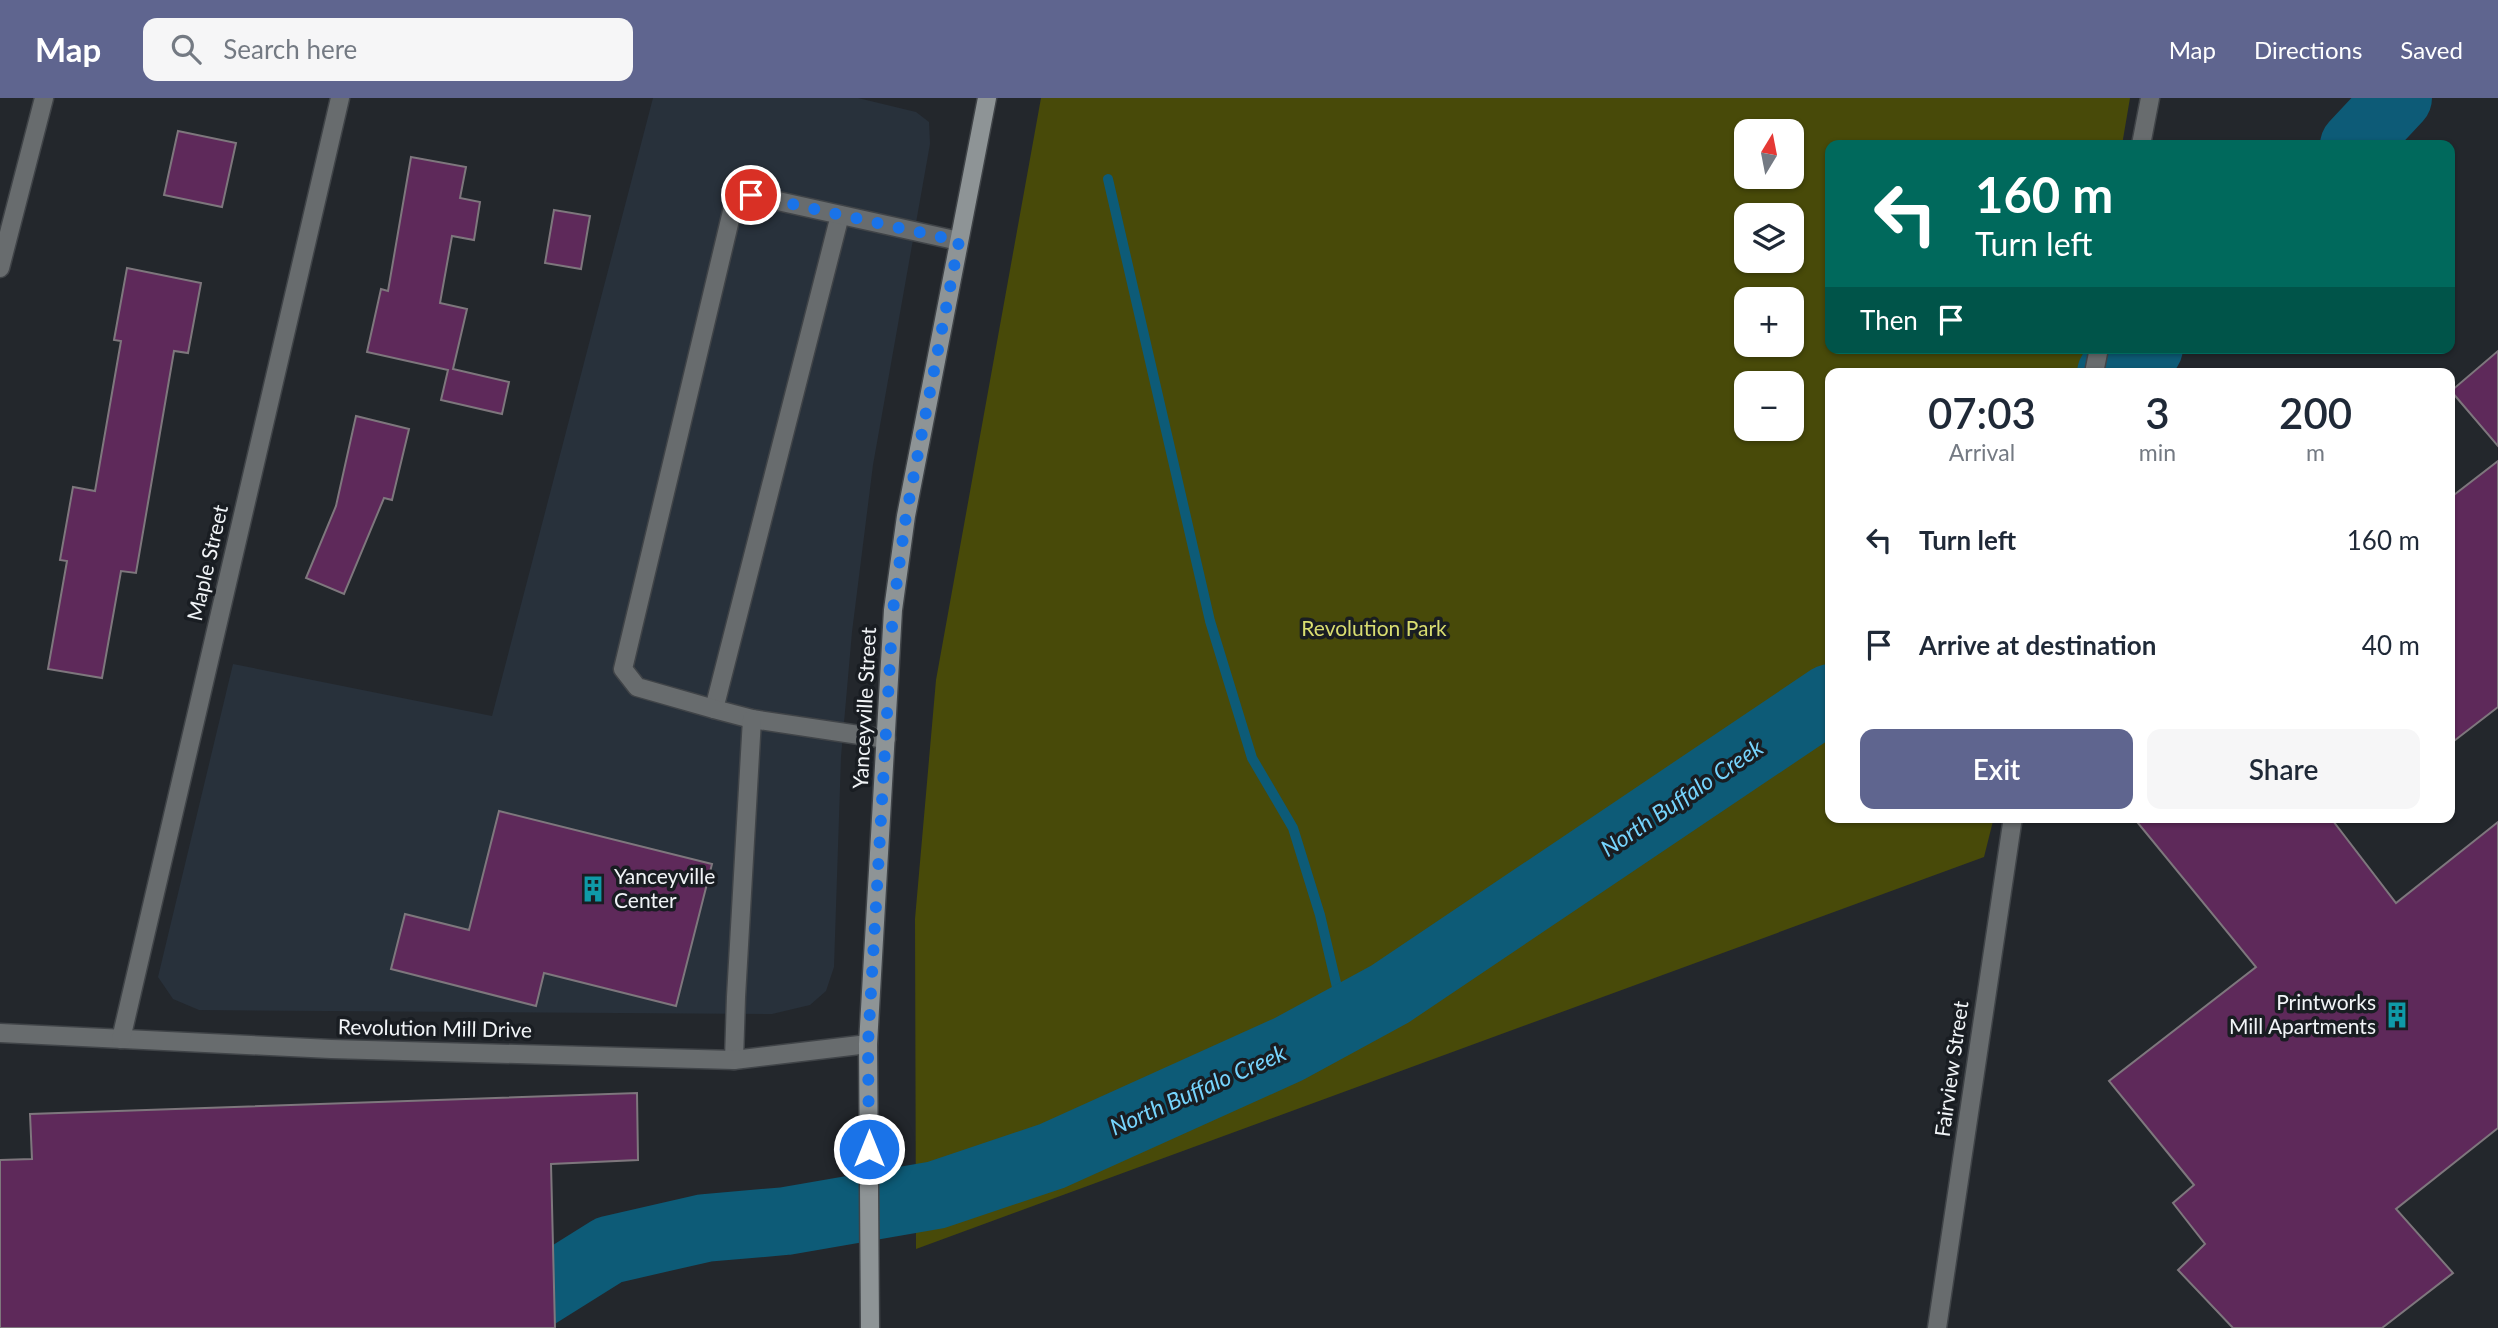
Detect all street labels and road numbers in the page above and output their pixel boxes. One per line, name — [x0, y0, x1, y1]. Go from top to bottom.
street label: Maple Street — [181, 502, 232, 623]
street label: Yanceyville Street — [847, 626, 880, 789]
street label: Fairview Street — [1929, 999, 1972, 1138]
street label: Revolution Mill Drive — [338, 1013, 532, 1042]

